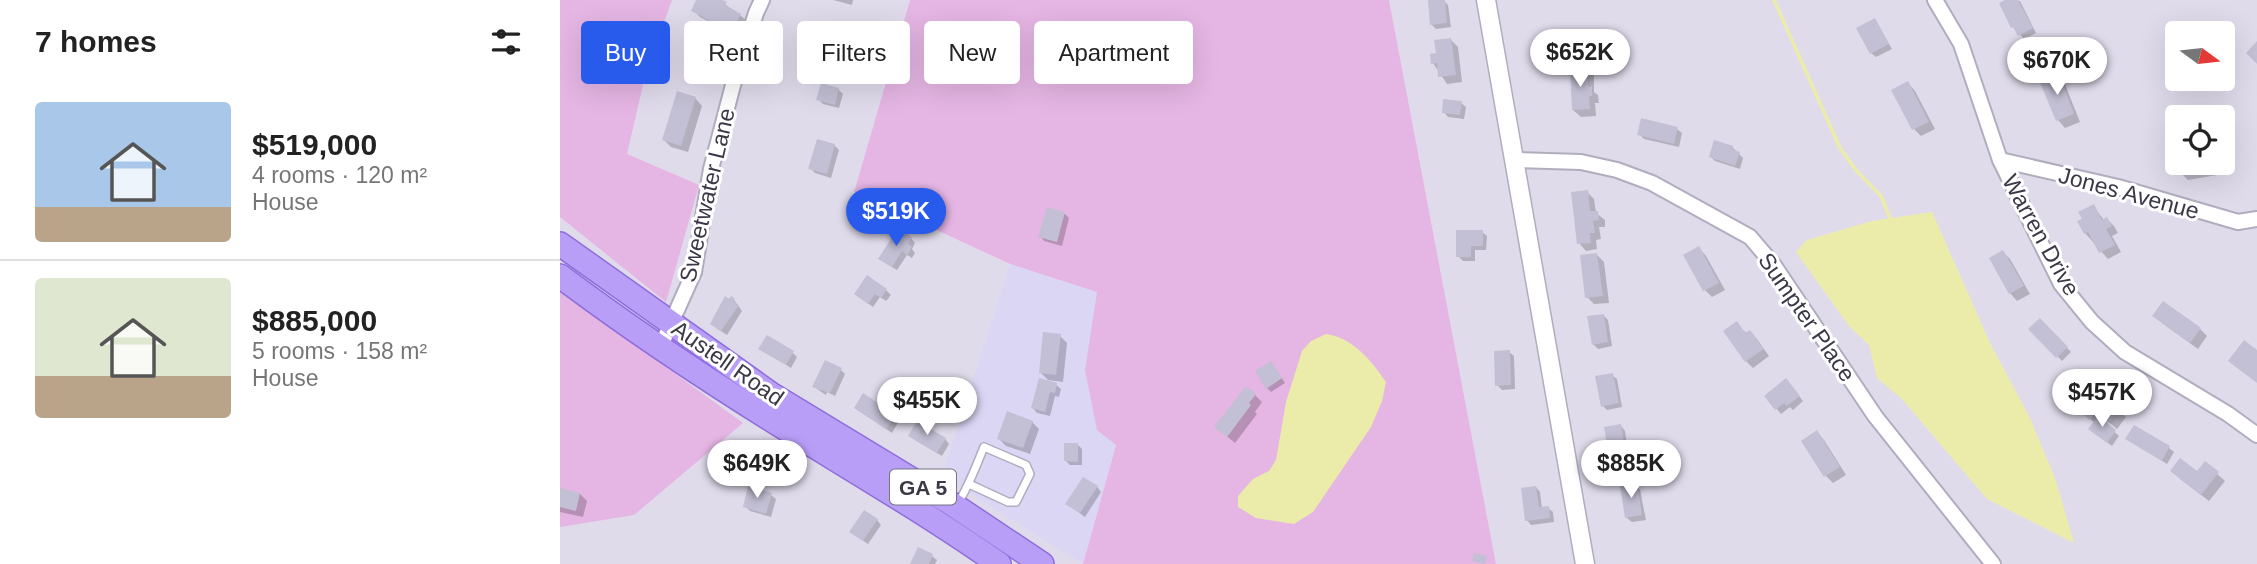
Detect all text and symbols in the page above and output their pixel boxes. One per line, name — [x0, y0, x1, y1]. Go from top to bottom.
chip: Buy — [581, 21, 670, 84]
chip: Rent — [684, 21, 783, 84]
chip: Filters — [797, 21, 910, 84]
chip: New — [924, 21, 1020, 84]
chip: Apartment — [1034, 21, 1193, 84]
north arrow — [2165, 21, 2235, 91]
map controls — [2165, 21, 2235, 175]
icon: filters — [487, 23, 525, 61]
text: 7 homes — [35, 25, 157, 58]
pin: $652K — [1531, 29, 1629, 89]
pin: $670K — [2008, 38, 2106, 97]
text: $652K — [1546, 39, 1614, 65]
text: $670K — [2023, 47, 2091, 73]
street label: Sweetwater Lane — [674, 105, 740, 285]
button: locate — [2165, 105, 2235, 175]
text: $519,000 — [252, 128, 377, 161]
icon: home — [91, 130, 175, 214]
text: 4 rooms · 120 m² — [252, 162, 427, 188]
street label: Jones Avenue — [2056, 162, 2202, 224]
street label: Warren Drive — [1997, 170, 2085, 300]
pin: $519K — [847, 188, 945, 248]
text: House — [252, 189, 318, 215]
text: $519K — [862, 198, 930, 224]
street label: Sumpter Place — [1753, 248, 1861, 386]
text: $885,000 — [252, 304, 377, 337]
icon: home — [91, 306, 175, 390]
street label: Austell Road — [667, 315, 789, 411]
text: 5 rooms · 158 m² — [252, 338, 427, 364]
text: House — [252, 365, 318, 391]
pin: $457K — [2053, 370, 2151, 429]
pin: $455K — [878, 378, 976, 437]
text: $457K — [2068, 379, 2136, 405]
text: $455K — [893, 387, 961, 413]
pin: $649K — [708, 440, 806, 500]
pin: $885K — [1582, 440, 1680, 500]
text: $649K — [723, 450, 791, 476]
text: $885K — [1597, 450, 1665, 476]
road number: GA 5 — [890, 470, 956, 504]

